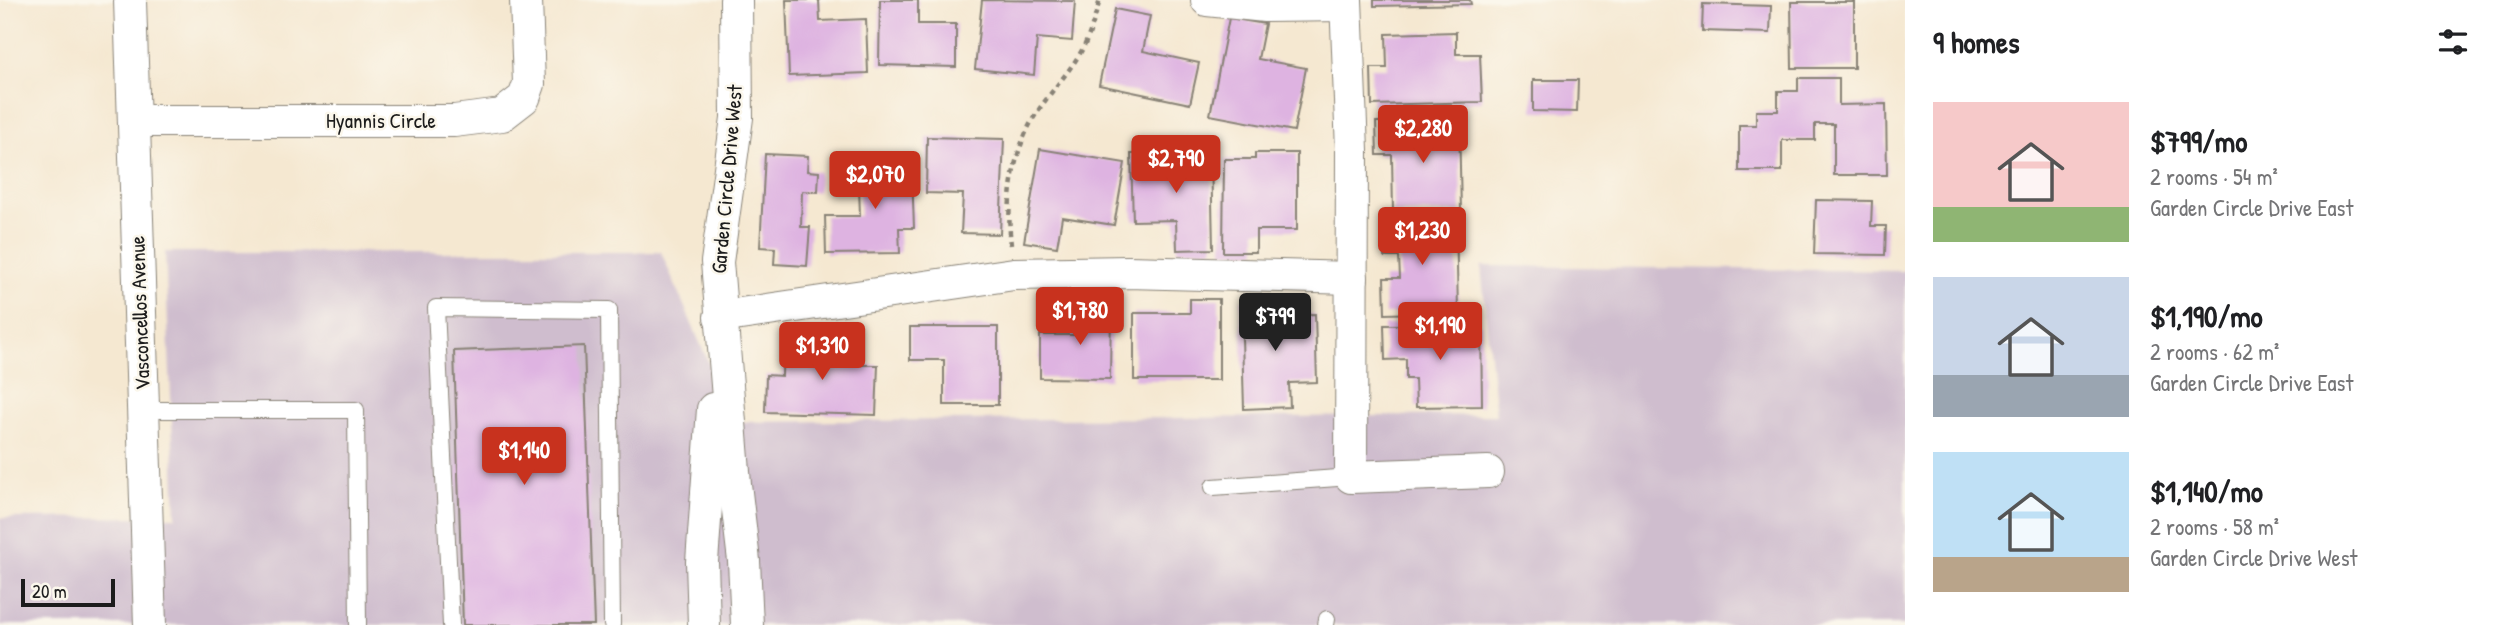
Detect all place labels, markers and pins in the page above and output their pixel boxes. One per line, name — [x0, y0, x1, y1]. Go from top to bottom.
pin: $2,280 — [1366, 106, 1480, 165]
pin: $2,790 — [1119, 136, 1233, 195]
pin: $2,070 — [818, 152, 932, 211]
pin: $1,230 — [1365, 208, 1479, 267]
pin: $1,780 — [1023, 288, 1137, 347]
pin: $799 — [1234, 294, 1316, 353]
pin: $1,190 — [1383, 302, 1497, 362]
pin: $1,310 — [765, 322, 879, 382]
pin: $1,140 — [467, 428, 581, 487]

